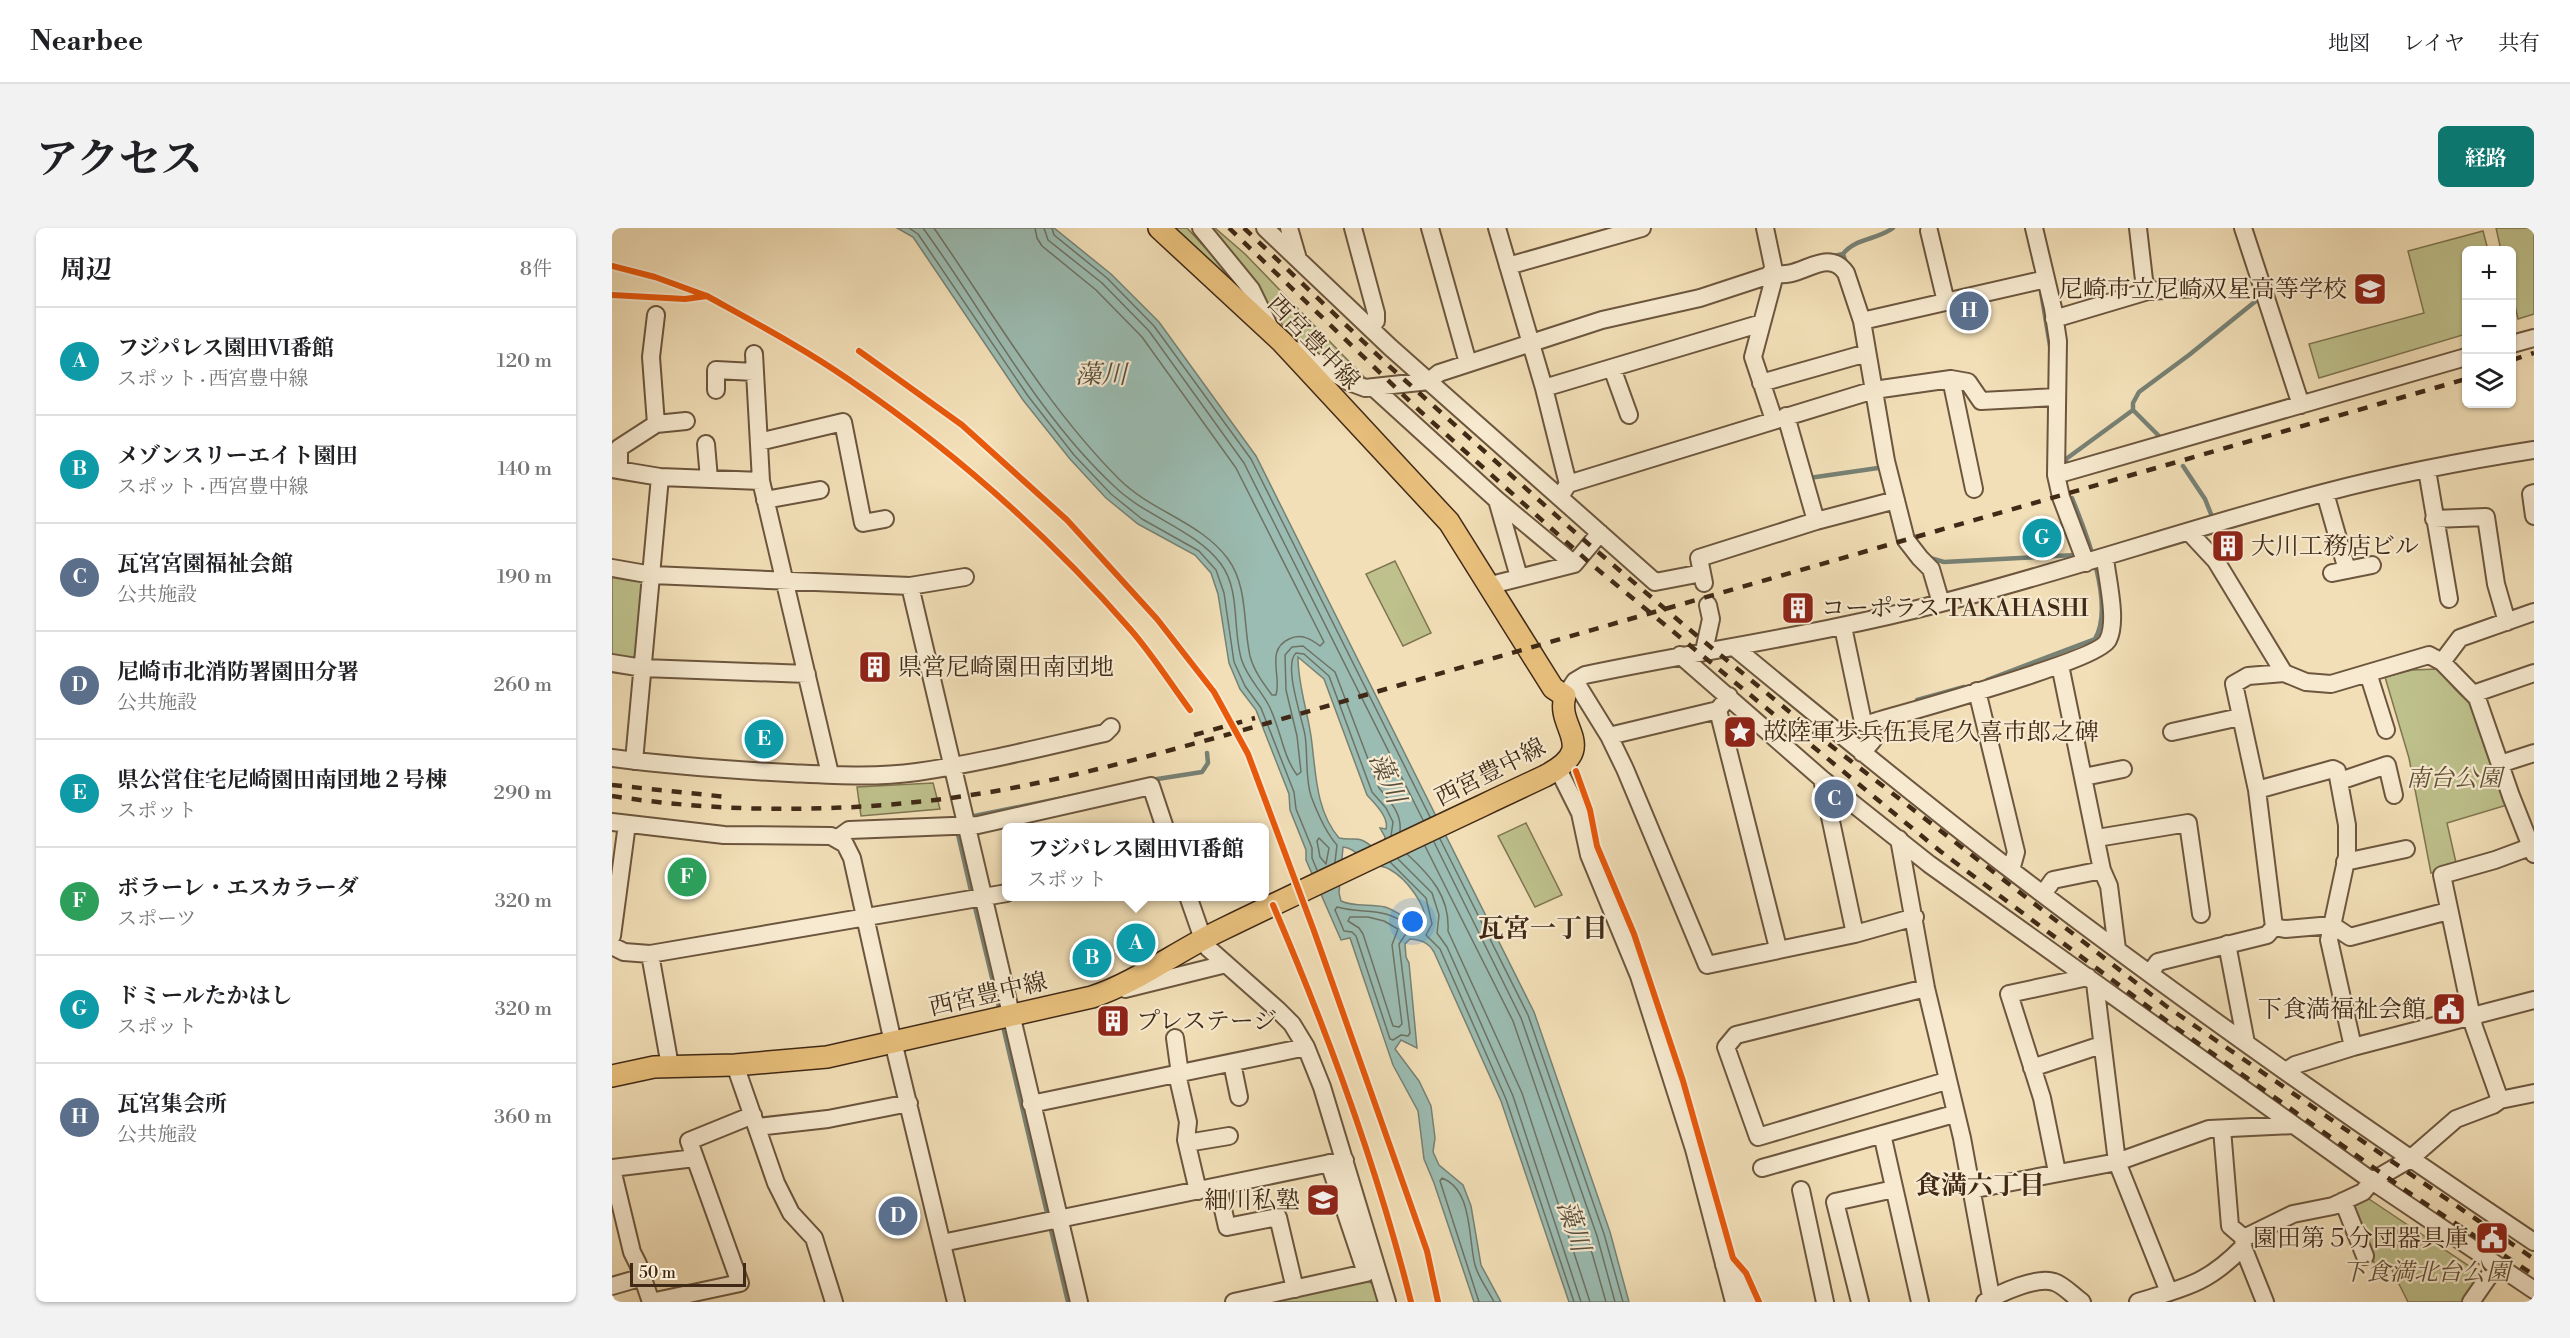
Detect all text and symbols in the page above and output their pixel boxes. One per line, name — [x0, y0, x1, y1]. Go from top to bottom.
text: Nearbee — [30, 24, 143, 59]
text: 地図 — [2328, 31, 2370, 57]
text: レイヤ — [2403, 31, 2465, 57]
text: 共有 — [2498, 31, 2540, 57]
button: 経路 — [2438, 126, 2534, 187]
text: アクセス — [36, 134, 203, 187]
map controls — [2462, 246, 2516, 408]
button: + — [2462, 246, 2516, 300]
text: 周辺 — [60, 254, 112, 286]
text: 8件 — [520, 257, 552, 282]
school or university icon: 尼崎市立尼崎双星高等学校 — [2352, 271, 2388, 307]
place label: 尼崎市立尼崎双星高等学校 — [2059, 275, 2347, 305]
pin: H — [1950, 288, 1988, 334]
street label: 西宮豊中線 — [1261, 289, 1366, 396]
button: − — [2462, 300, 2516, 354]
text: フジパレス園田Ⅵ番館 — [117, 335, 334, 362]
text: A — [72, 349, 87, 374]
text: 120 m — [497, 349, 552, 374]
button: layers — [2462, 354, 2516, 408]
water label: 藻川 — [1075, 359, 1130, 391]
text: スポット · 西宮豊中線 — [117, 367, 309, 392]
text: メゾンスリーエイト園田 — [117, 443, 358, 470]
text: B — [72, 457, 87, 482]
text: 140 m — [497, 457, 552, 482]
text: スポット · 西宮豊中線 — [117, 475, 309, 500]
pin: G — [2022, 516, 2062, 560]
building icon: 大川工務店ビル — [2210, 528, 2246, 564]
place label: 大川工務店ビル — [2251, 532, 2419, 562]
text: 瓦宮宮園福祉会館 — [117, 551, 293, 578]
text: C — [72, 565, 87, 590]
text: 190 m — [497, 565, 552, 590]
text: 公共施設 — [117, 583, 197, 608]
building icon: コーポラス TAKAHASHI — [1780, 590, 1816, 626]
place label: コーポラス TAKAHASHI — [1821, 594, 2089, 624]
building icon: 県営尼崎園田南団地 — [857, 649, 893, 685]
place label: 県営尼崎園田南団地 — [898, 653, 1114, 683]
text: 尼崎市北消防署園田分署 — [117, 659, 359, 686]
text: D — [72, 673, 87, 698]
text: 260 m — [494, 673, 552, 698]
text: 公共施設 — [117, 691, 197, 716]
place icon: 故陸軍歩兵伍長尾久喜市郎之碑 — [1722, 714, 1758, 750]
pin: E — [744, 716, 784, 762]
place label: 故陸軍歩兵伍長尾久喜市郎之碑 — [1763, 718, 2099, 748]
street label: 西宮豊中線 — [1430, 732, 1551, 813]
water label: 藻川 — [1362, 748, 1413, 811]
park label: 南台公園 — [2406, 764, 2506, 794]
text: 県公営住宅尼崎園田南団地２号棟 — [117, 767, 447, 794]
pin: C — [1814, 776, 1854, 822]
text: E — [73, 781, 86, 806]
text: 290 m — [494, 781, 552, 806]
text: スポット — [117, 799, 197, 824]
popup — [1002, 823, 1269, 901]
text: フジパレス園田Ⅵ番館 — [1027, 836, 1244, 863]
pin: F — [668, 854, 706, 900]
text: スポット — [1027, 868, 1107, 893]
text: ボラーレ・エスカラーダ — [117, 875, 359, 902]
text: F — [72, 889, 87, 914]
text: 320 m — [495, 889, 552, 914]
text: スポーツ — [117, 907, 196, 932]
your location — [1398, 907, 1427, 936]
district label: 瓦宮一丁目 — [1478, 913, 1608, 945]
pin: A — [1116, 920, 1156, 966]
pin: B — [1072, 936, 1112, 980]
street label: 西宮豊中線 — [926, 967, 1050, 1023]
text: ドミールたかはし — [117, 983, 293, 1010]
public building icon: 下食満福祉会館 — [2431, 991, 2467, 1027]
place label: 下食満福祉会館 — [2258, 995, 2426, 1025]
text: G — [72, 997, 87, 1022]
text: 320 m — [495, 997, 552, 1022]
building icon: プレステージ — [1095, 1003, 1131, 1039]
place label: プレステージ — [1136, 1007, 1277, 1037]
text: スポット — [117, 1015, 197, 1040]
text: 瓦宮集会所 — [117, 1091, 227, 1118]
text: H — [71, 1105, 88, 1130]
text: 360 m — [494, 1105, 552, 1130]
text: 公共施設 — [117, 1123, 197, 1148]
district label: 食満六丁目 — [1915, 1170, 2045, 1202]
school or university icon: 細川私塾 — [1305, 1182, 1341, 1218]
place label: 細川私塾 — [1204, 1186, 1300, 1216]
pin: D — [878, 1194, 918, 1238]
water label: 藻川 — [1550, 1197, 1597, 1259]
public building icon: 園田第５分団器具庫 — [2474, 1220, 2510, 1256]
place label: 園田第５分団器具庫 — [2253, 1224, 2469, 1254]
park label: 下食満北台公園 — [2342, 1258, 2514, 1288]
scale bar — [630, 1260, 746, 1288]
text: 50 m — [639, 1263, 676, 1283]

